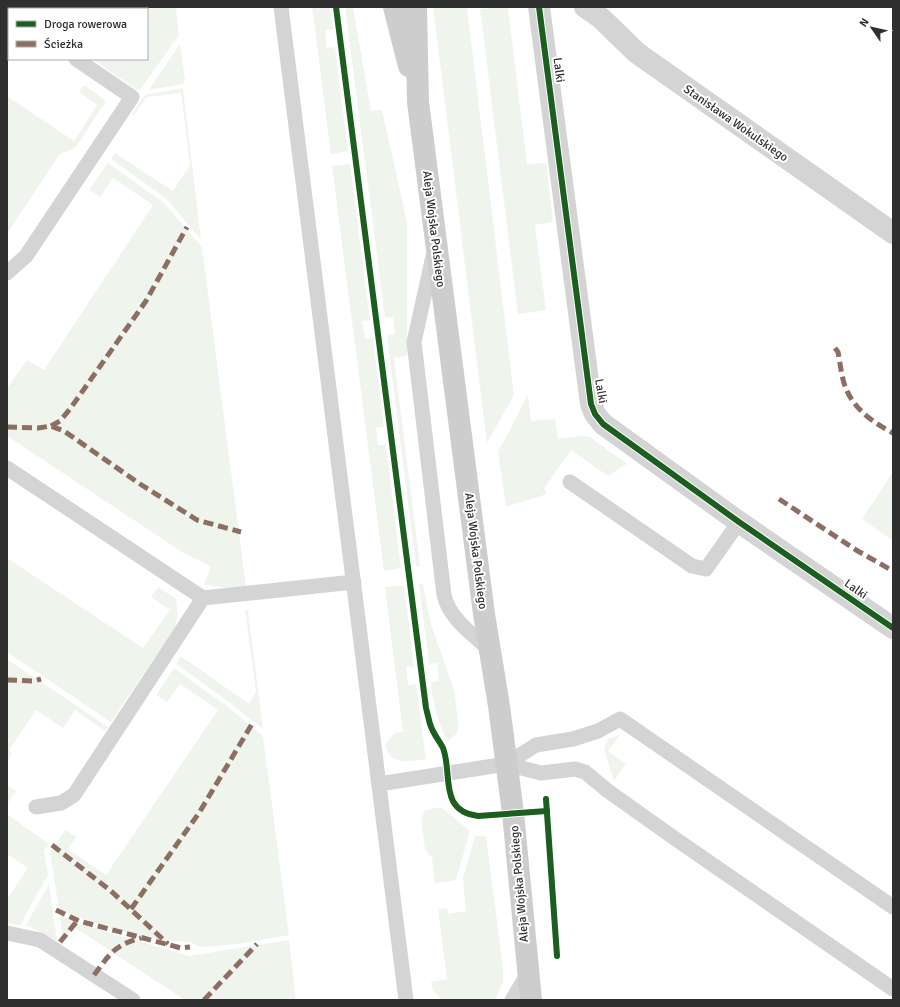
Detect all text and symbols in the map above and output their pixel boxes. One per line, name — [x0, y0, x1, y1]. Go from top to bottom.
legend — [8, 8, 148, 60]
north arrow — [852, 8, 892, 48]
text: N — [857, 16, 872, 29]
text: Droga rowerowa — [44, 17, 127, 32]
text: Ścieżka — [44, 37, 83, 52]
street label: Lalki — [550, 57, 567, 83]
street label: Stanisława Wokulskiego — [681, 82, 791, 165]
street label: Aleja Wojska Polskiego — [419, 170, 448, 288]
street label: Lalki — [591, 377, 610, 405]
street label: Aleja Wojska Polskiego — [461, 492, 490, 610]
street label: Lalki — [841, 576, 870, 603]
street label: Aleja Wojska Polskiego — [507, 825, 532, 943]

